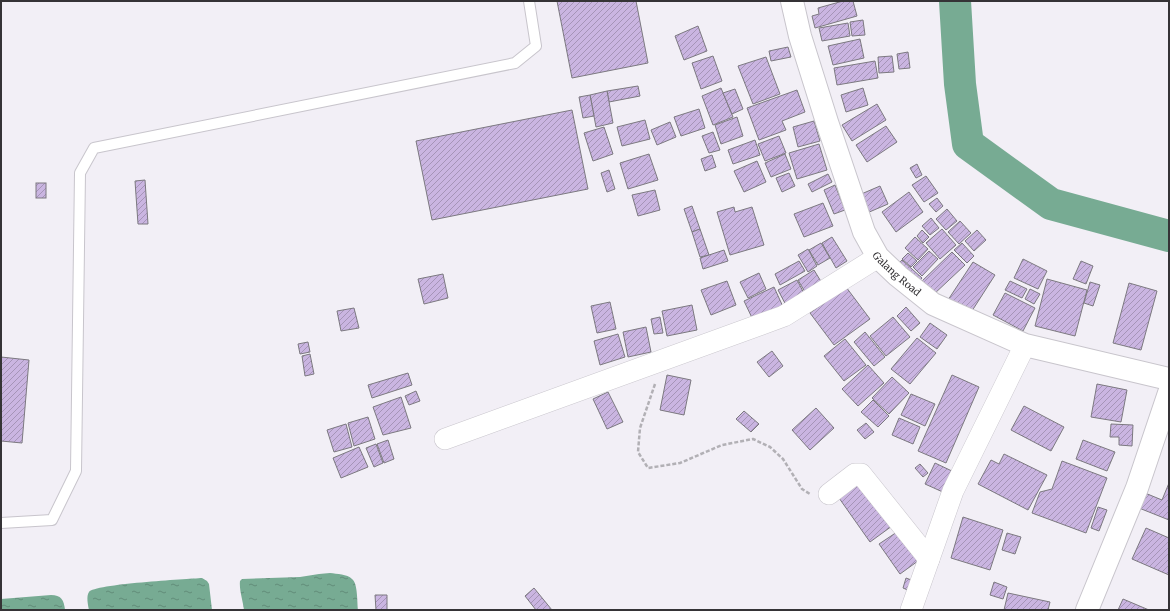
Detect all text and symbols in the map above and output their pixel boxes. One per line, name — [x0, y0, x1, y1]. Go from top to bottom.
street label: Galang Road — [870, 249, 924, 298]

